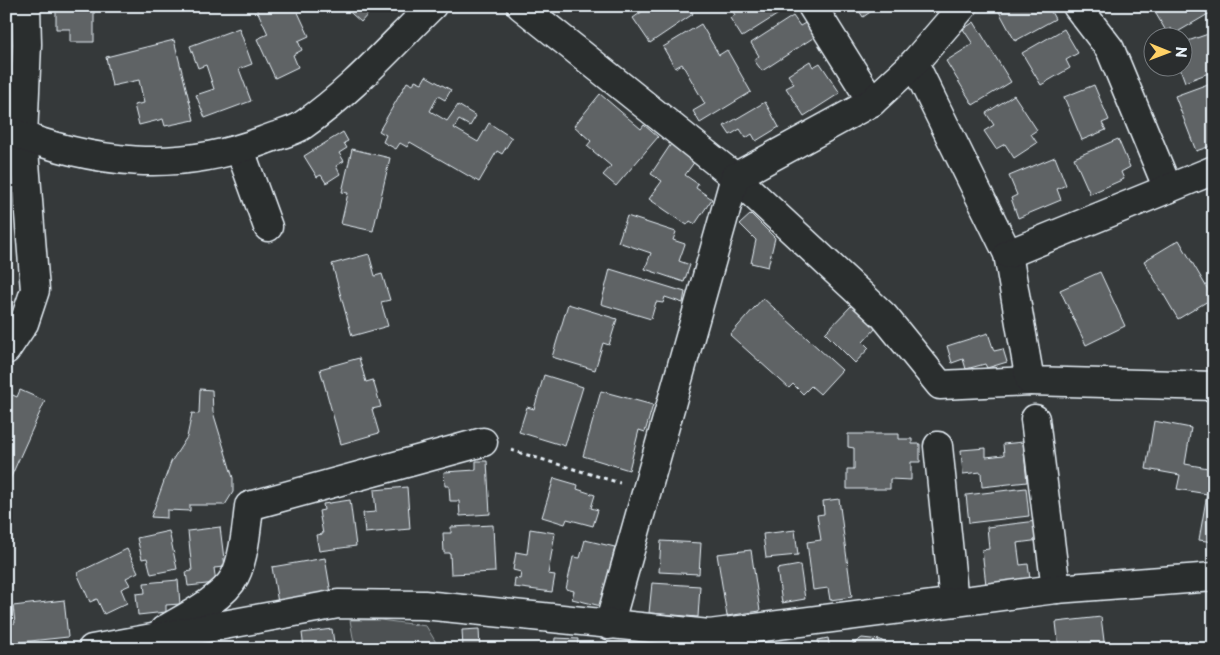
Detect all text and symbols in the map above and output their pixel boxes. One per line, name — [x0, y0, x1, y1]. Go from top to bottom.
north arrow — [1142, 28, 1192, 78]
text: N — [1171, 47, 1192, 58]

